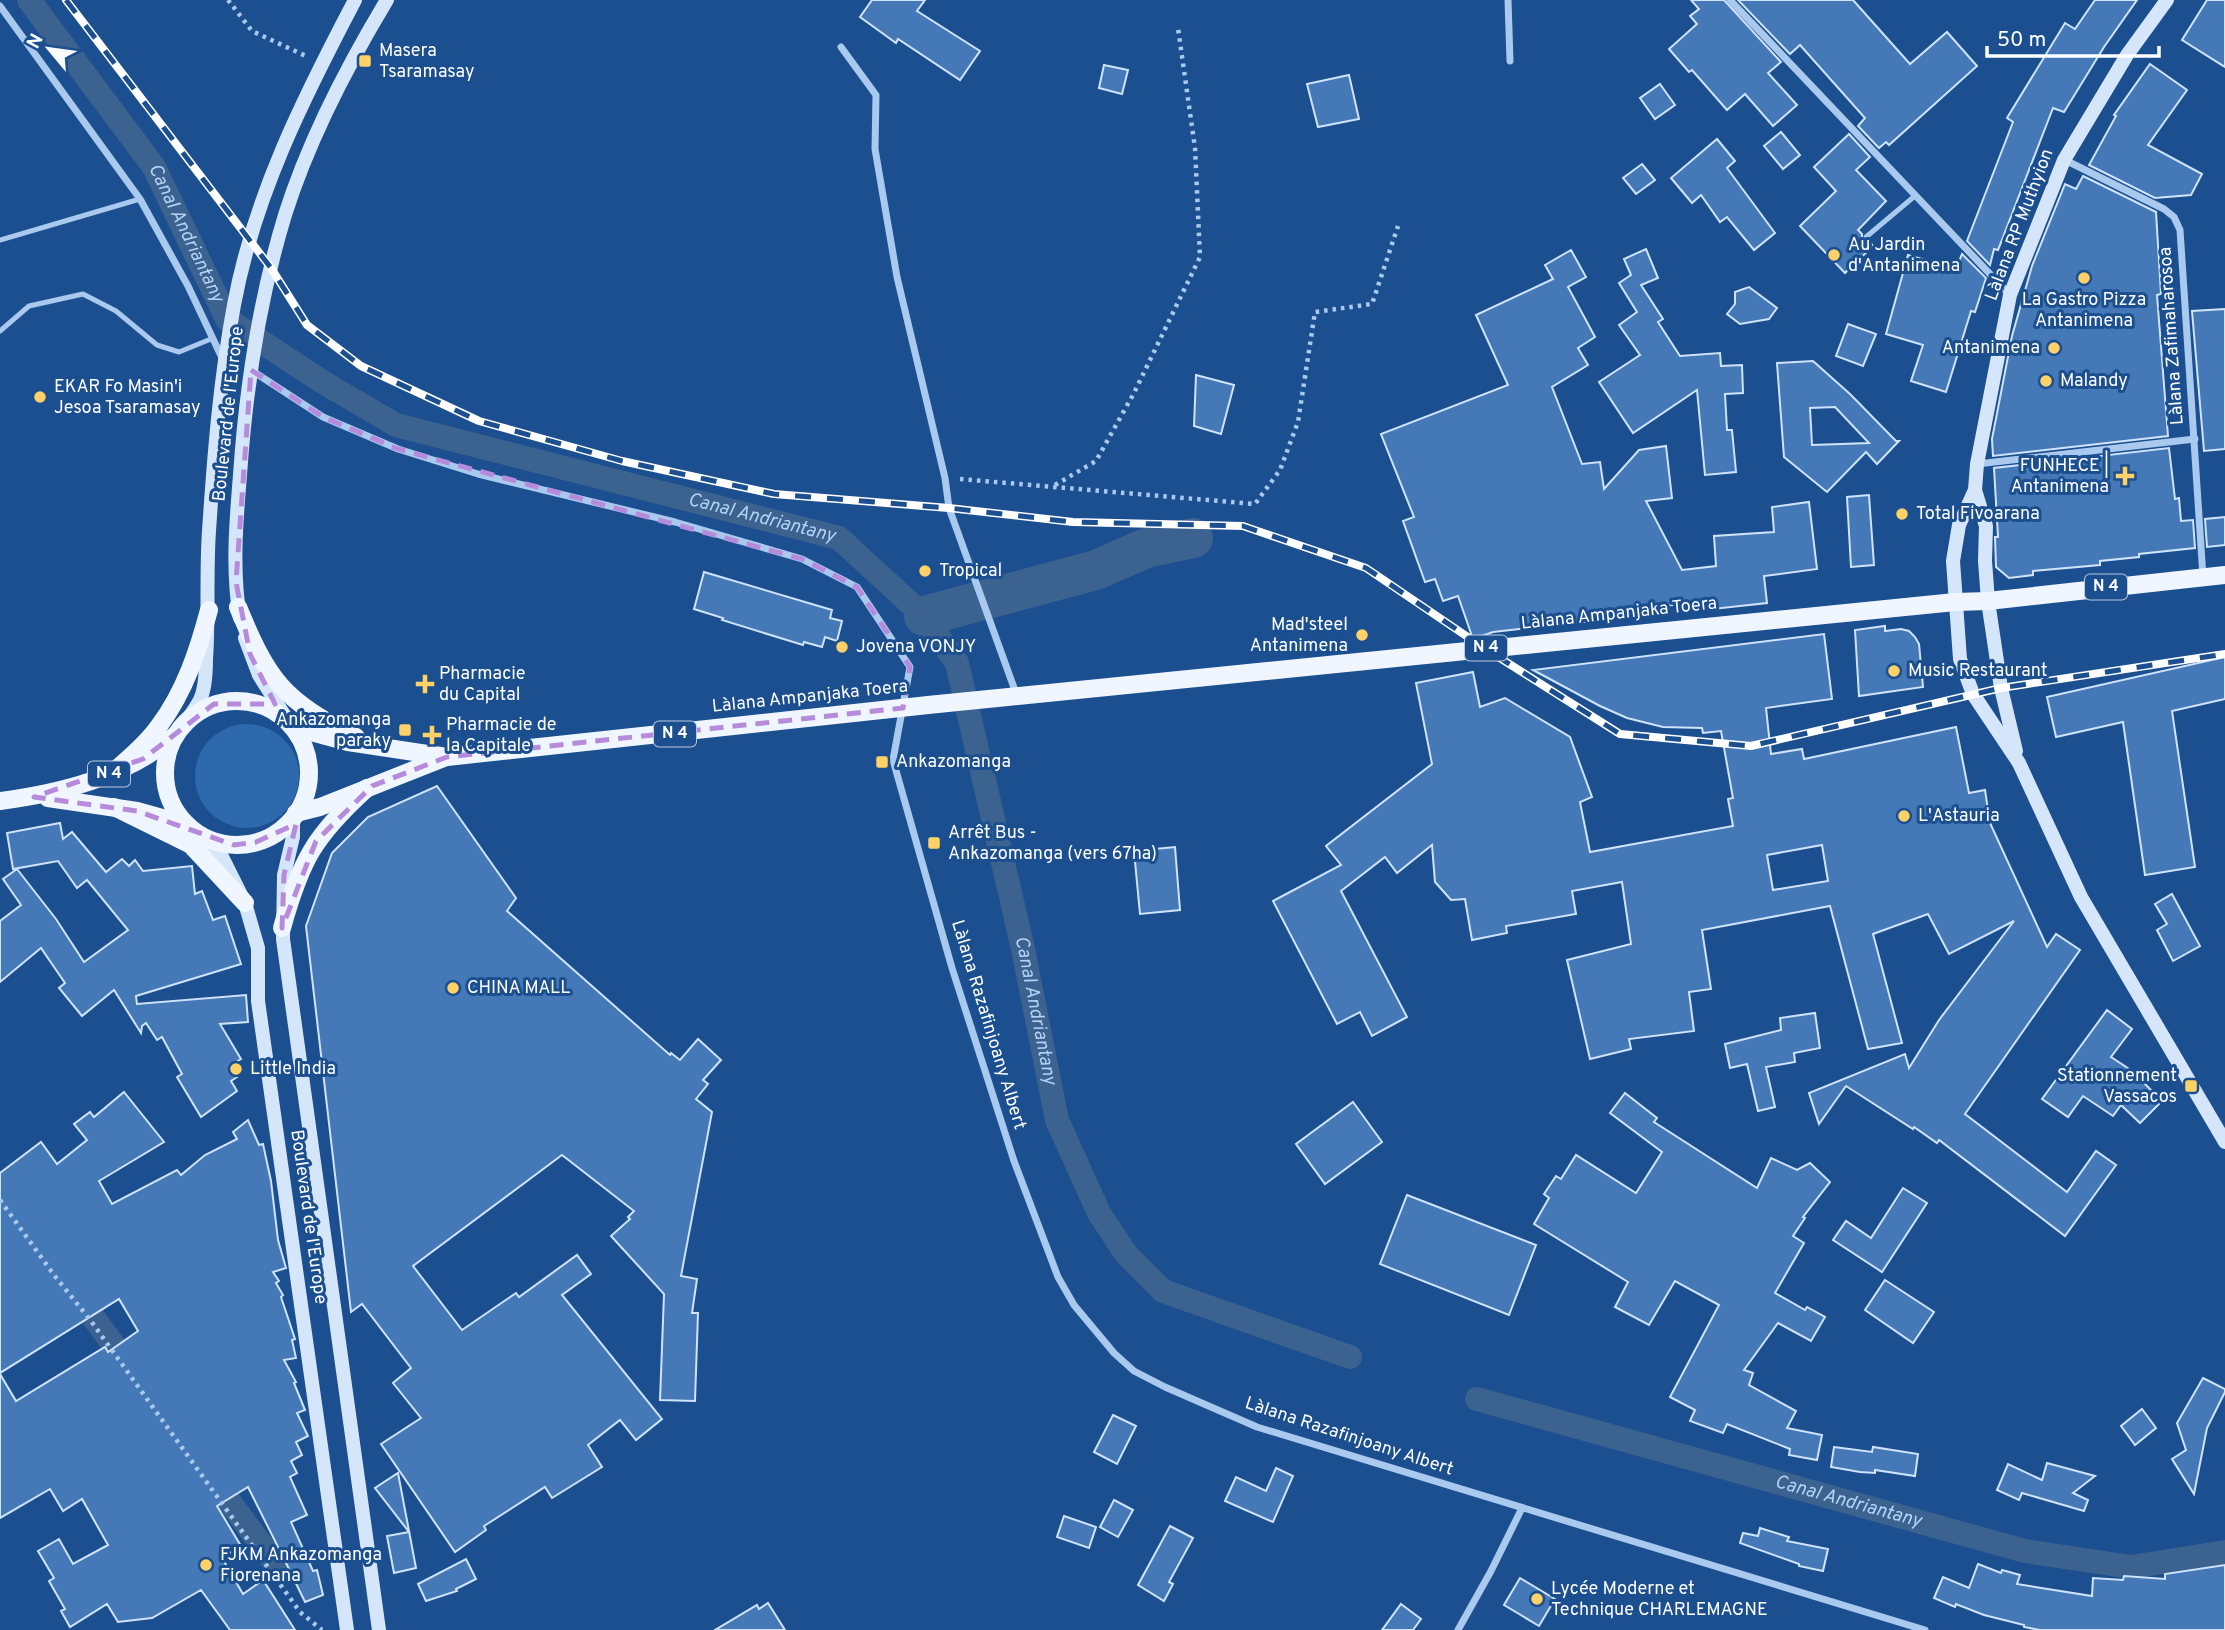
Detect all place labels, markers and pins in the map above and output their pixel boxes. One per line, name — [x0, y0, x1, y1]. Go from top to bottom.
place label: Masera Tsaramasay — [379, 40, 475, 84]
marker: Masera Tsaramasay — [357, 53, 373, 69]
place label: Au Jardin d'Antanimena — [1848, 234, 1960, 278]
marker: Au Jardin d'Antanimena — [1826, 247, 1842, 263]
marker: La Gastro Pizza Antanimena — [2076, 270, 2092, 286]
place label: La Gastro Pizza Antanimena — [2022, 289, 2146, 333]
place label: Antanimena — [1942, 337, 2040, 360]
marker: Antanimena — [2046, 340, 2062, 356]
place label: Malandy — [2060, 370, 2128, 393]
marker: Malandy — [2038, 373, 2054, 389]
place label: EKAR Fo Masin'i Jesoa Tsaramasay — [54, 376, 200, 420]
marker: EKAR Fo Masin'i Jesoa Tsaramasay — [32, 389, 48, 405]
place label: FUNHECE | Antanimena — [2011, 450, 2109, 499]
marker: FUNHECE | Antanimena — [2115, 466, 2135, 486]
place label: Total Fivoarana — [1916, 503, 2040, 526]
marker: Total Fivoarana — [1894, 506, 1910, 522]
place label: Tropical — [939, 560, 1002, 583]
marker: Tropical — [917, 563, 933, 579]
place label: Mad'steel Antanimena — [1250, 614, 1348, 658]
marker: Mad'steel Antanimena — [1354, 627, 1370, 643]
place label: Jovena VONJY — [856, 636, 976, 659]
marker: Jovena VONJY — [834, 639, 850, 655]
place label: Music Restaurant — [1908, 660, 2048, 683]
place label: Pharmacie du Capital — [439, 663, 526, 707]
marker: Music Restaurant — [1886, 663, 1902, 679]
marker: Pharmacie du Capital — [417, 676, 433, 692]
place label: Ankazomanga paraky — [276, 709, 391, 753]
place label: Pharmacie de la Capitale — [446, 714, 557, 758]
marker: Ankazomanga paraky — [397, 722, 413, 738]
marker: Pharmacie de la Capitale — [424, 727, 440, 743]
place label: Ankazomanga — [896, 751, 1011, 774]
marker: Ankazomanga — [874, 754, 890, 770]
place label: L'Astauria — [1918, 805, 2000, 828]
marker: L'Astauria — [1896, 808, 1912, 824]
place label: Arrêt Bus - Ankazomanga (vers 67ha) — [948, 822, 1157, 866]
marker: Arrêt Bus - Ankazomanga (vers 67ha) — [926, 835, 942, 851]
place label: CHINA MALL — [467, 977, 570, 1000]
marker: CHINA MALL — [445, 980, 461, 996]
place label: Little India — [250, 1058, 336, 1081]
marker: Little India — [228, 1061, 244, 1077]
place label: Stationnement Vassacos — [2057, 1065, 2177, 1109]
marker: Stationnement Vassacos — [2183, 1078, 2199, 1094]
place label: FJKM Ankazomanga Fiorenana — [220, 1544, 382, 1588]
marker: FJKM Ankazomanga Fiorenana — [198, 1557, 214, 1573]
place label: Lycée Moderne et Technique CHARLEMAGNE — [1551, 1578, 1768, 1622]
marker: Lycée Moderne et Technique CHARLEMAGNE — [1529, 1591, 1545, 1607]

